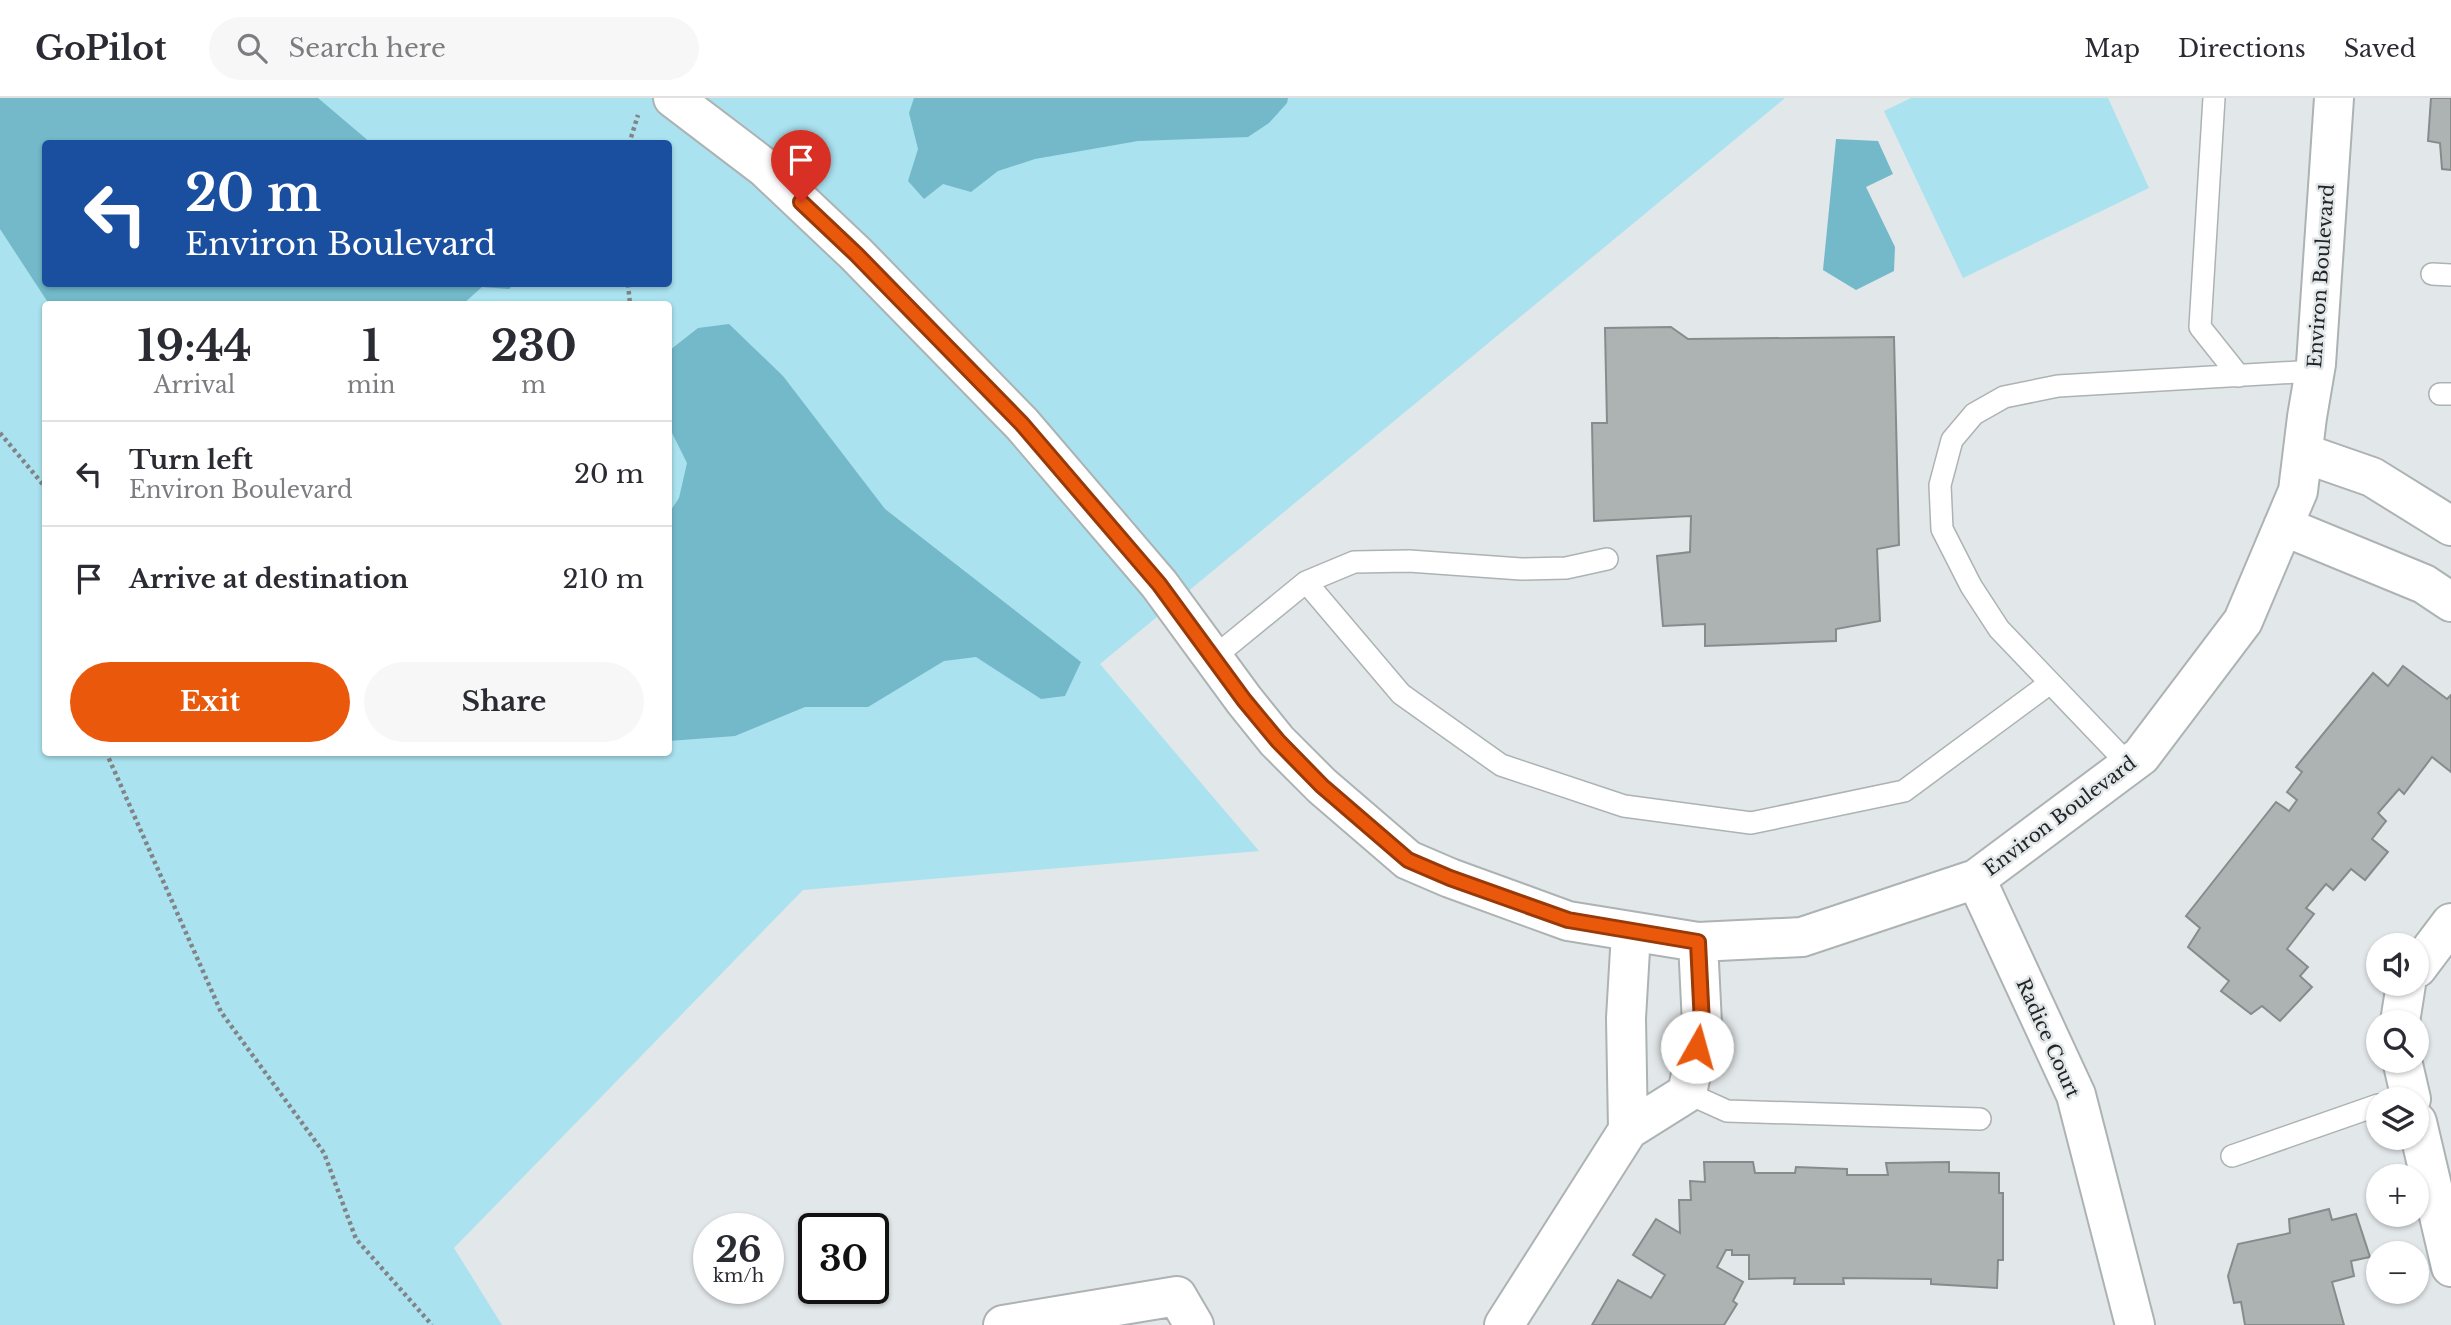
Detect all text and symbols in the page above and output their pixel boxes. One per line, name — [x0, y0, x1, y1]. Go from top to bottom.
search box — [209, 17, 699, 80]
text: GoPilot — [35, 28, 167, 69]
icon: search — [233, 29, 271, 67]
text: Search here — [289, 32, 446, 64]
text: Map — [2084, 34, 2140, 63]
text: Directions — [2178, 34, 2306, 63]
text: Saved — [2344, 34, 2416, 63]
pin — [771, 130, 831, 202]
icon: arrive — [782, 141, 820, 179]
text: 20 m — [185, 163, 321, 224]
icon: left — [70, 168, 161, 259]
street label: Environ Boulevard — [2303, 183, 2339, 369]
text: Environ Boulevard — [185, 224, 496, 264]
text: 19:44 — [137, 320, 252, 372]
text: 1 — [362, 320, 380, 372]
text: 230 — [491, 320, 577, 372]
text: Arrival — [154, 371, 235, 399]
text: min — [347, 371, 395, 399]
text: m — [521, 371, 546, 399]
text: Turn left — [129, 444, 253, 476]
icon: left — [70, 455, 108, 493]
text: 20 m — [574, 458, 644, 490]
text: Environ Boulevard — [129, 476, 352, 504]
icon: arrive — [70, 560, 108, 598]
text: Arrive at destination — [129, 563, 409, 595]
text: 210 m — [562, 563, 644, 595]
button: Exit — [70, 662, 350, 742]
button: Share — [364, 662, 644, 742]
street label: Environ Boulevard — [1979, 751, 2141, 881]
map controls — [2366, 933, 2429, 1304]
button: sound — [2366, 933, 2429, 996]
street label: Radice Court — [2011, 975, 2085, 1102]
position arrow — [1660, 1010, 1734, 1084]
button: search — [2366, 1010, 2429, 1073]
button: layers — [2366, 1087, 2429, 1150]
button: + — [2366, 1164, 2429, 1227]
speed limit sign: 30 — [798, 1213, 889, 1304]
text: 26 — [715, 1228, 762, 1271]
button: − — [2366, 1241, 2429, 1304]
text: km/h — [713, 1265, 764, 1287]

